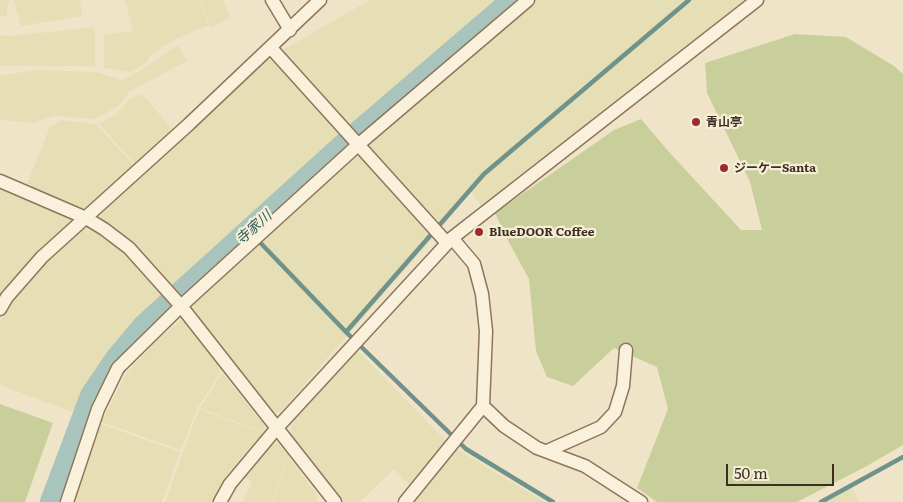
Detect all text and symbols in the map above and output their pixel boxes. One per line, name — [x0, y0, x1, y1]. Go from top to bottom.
place label: 青山亭 — [706, 115, 742, 129]
marker: 青山亭 — [690, 116, 702, 128]
place label: ジーケーSanta — [734, 161, 816, 175]
marker: ジーケーSanta — [718, 162, 730, 174]
water label: 寺家川 — [233, 208, 275, 248]
place label: BlueDOOR Coffee — [489, 225, 595, 239]
marker: BlueDOOR Coffee — [473, 226, 485, 238]
scale bar — [728, 454, 836, 486]
text: 50 m — [734, 461, 768, 484]

